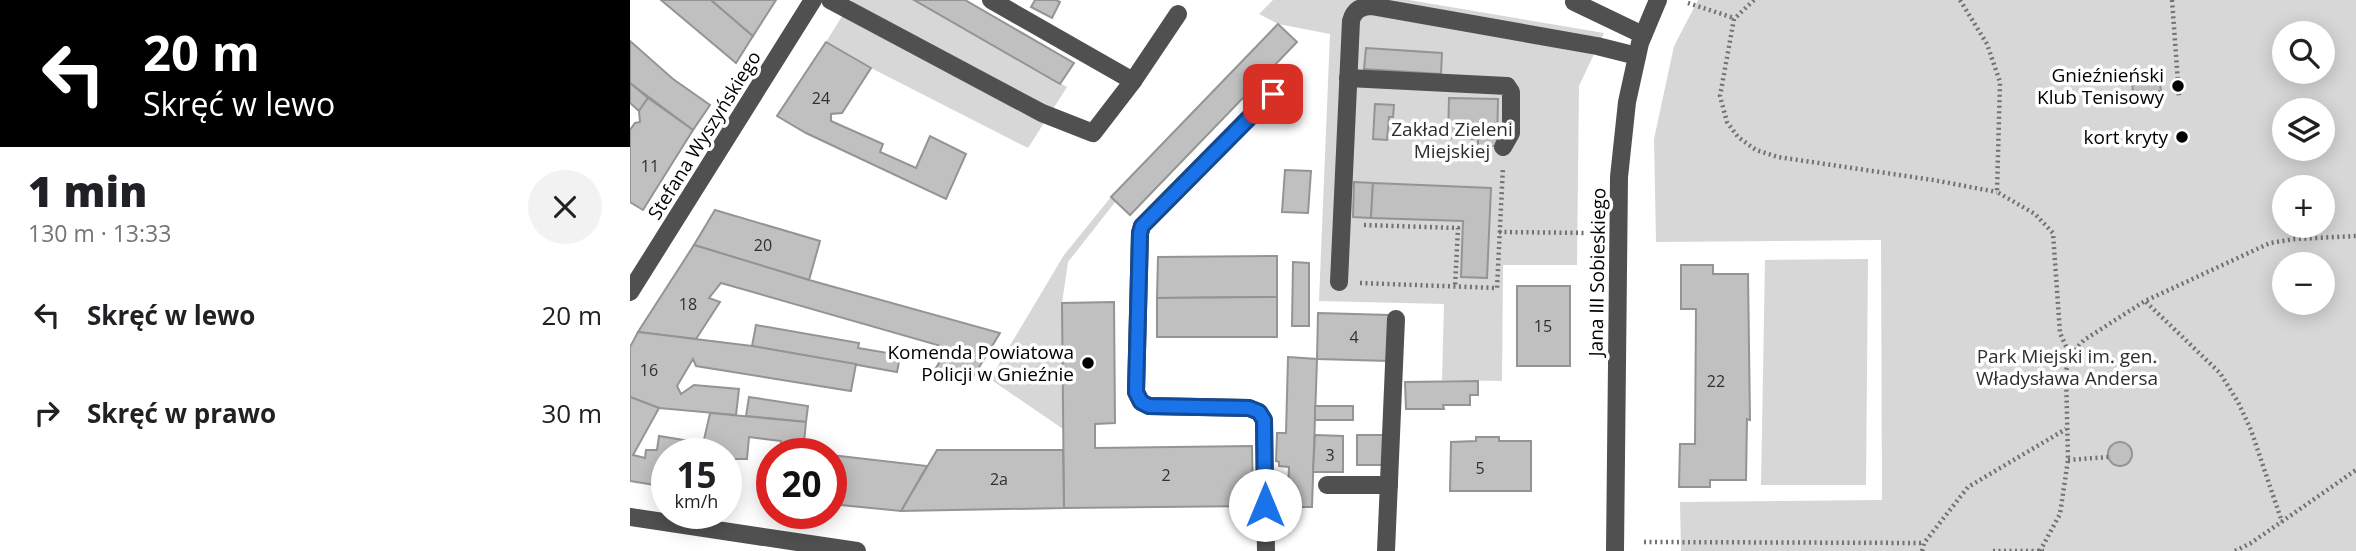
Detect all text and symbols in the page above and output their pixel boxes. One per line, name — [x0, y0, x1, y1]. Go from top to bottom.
text: 20 m — [143, 19, 260, 85]
map controls — [2272, 21, 2335, 315]
button: search — [2272, 21, 2335, 84]
icon: left — [28, 28, 119, 119]
street label: Stefana Wyszyńskiego — [641, 46, 767, 224]
place label: Gnieźnieński Klub Tenisowy — [2037, 62, 2164, 110]
pin — [1243, 64, 1303, 124]
icon: arrive — [1254, 75, 1292, 113]
marker: Gnieźnieński Klub Tenisowy — [2170, 78, 2186, 94]
text: Skręć w lewo — [143, 82, 335, 125]
house number: 24 — [812, 87, 830, 109]
button: layers — [2272, 98, 2335, 161]
park label: Zakład Zieleni Miejskiej — [1391, 116, 1513, 164]
place label: kort kryty — [2084, 124, 2168, 150]
marker: kort kryty — [2174, 129, 2190, 145]
house number: 11 — [641, 155, 659, 177]
text: 1 min — [28, 162, 147, 219]
button: close — [528, 170, 602, 244]
button: + — [2272, 175, 2335, 238]
street label: Jana III Sobieskiego — [1582, 187, 1611, 359]
text: 130 m · 13:33 — [28, 217, 171, 249]
house number: 20 — [754, 234, 772, 256]
button: − — [2272, 252, 2335, 315]
house number: 18 — [679, 293, 697, 315]
icon: left — [28, 296, 66, 334]
text: Skręć w lewo — [87, 297, 255, 333]
text: 20 m — [541, 297, 602, 333]
house number: 15 — [1534, 315, 1552, 337]
house number: 4 — [1349, 326, 1359, 348]
place label: Komenda Powiatowa Policji w Gnieźnie — [887, 339, 1074, 387]
park label: Park Miejski im. gen. Władysława Andersa — [1976, 343, 2158, 391]
marker: Komenda Powiatowa Policji w Gnieźnie — [1080, 355, 1096, 371]
house number: 16 — [640, 359, 658, 381]
house number: 22 — [1707, 370, 1725, 392]
icon: right — [28, 394, 66, 432]
text: Skręć w prawo — [87, 395, 276, 431]
text: 30 m — [541, 395, 602, 431]
speed limit sign: 20 — [756, 438, 847, 529]
house number: 3 — [1325, 444, 1335, 466]
text: 15 — [676, 451, 717, 498]
house number: 5 — [1475, 457, 1485, 479]
house number: 2 — [1161, 464, 1171, 486]
house number: 2a — [990, 468, 1008, 490]
position arrow — [1228, 468, 1302, 542]
text: km/h — [675, 489, 718, 513]

